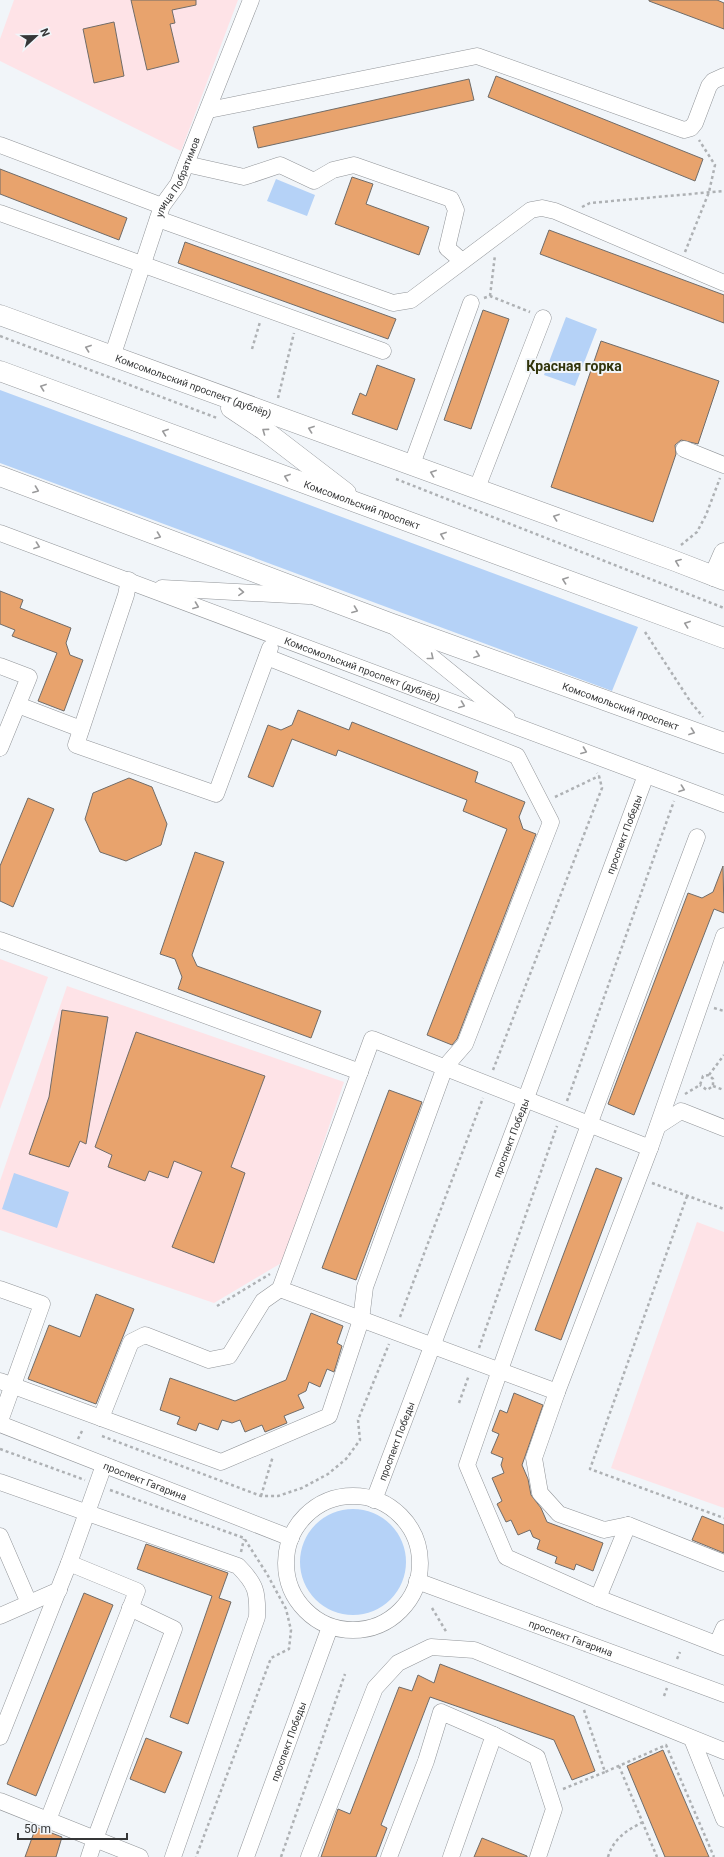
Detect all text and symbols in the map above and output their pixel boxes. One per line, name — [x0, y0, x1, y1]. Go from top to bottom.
north arrow — [16, 16, 56, 56]
text: N — [37, 26, 52, 39]
street label: улица Побратимов — [154, 135, 202, 219]
one-way arrow — [85, 344, 92, 352]
street label: Комсомольский проспект (дублёр) — [114, 353, 273, 420]
district label: Красная горка — [526, 358, 622, 374]
one-way arrow — [39, 383, 46, 391]
one-way arrow — [308, 425, 315, 433]
one-way arrow — [262, 428, 269, 435]
one-way arrow — [161, 429, 168, 437]
one-way arrow — [430, 469, 437, 477]
one-way arrow — [283, 474, 290, 482]
street label: Комсомольский проспект — [302, 479, 422, 532]
one-way arrow — [33, 485, 40, 494]
one-way arrow — [552, 514, 559, 522]
one-way arrow — [155, 531, 162, 539]
one-way arrow — [440, 531, 447, 540]
one-way arrow — [33, 542, 40, 550]
one-way arrow — [674, 558, 681, 566]
one-way arrow — [562, 576, 569, 584]
one-way arrow — [238, 588, 244, 597]
one-way arrow — [192, 601, 199, 609]
one-way arrow — [352, 606, 359, 614]
one-way arrow — [684, 621, 691, 629]
street label: Комсомольский проспект (дублёр) — [283, 635, 442, 704]
one-way arrow — [474, 650, 481, 658]
one-way arrow — [427, 652, 434, 659]
street label: Комсомольский проспект — [561, 680, 681, 732]
one-way arrow — [458, 701, 465, 709]
one-way arrow — [688, 728, 695, 736]
one-way arrow — [580, 747, 587, 755]
one-way arrow — [679, 784, 686, 792]
street label: проспект Победы — [605, 793, 644, 876]
street label: проспект Победы — [491, 1097, 531, 1179]
street label: проспект Победы — [377, 1400, 417, 1482]
street label: проспект Гагарина — [102, 1460, 188, 1503]
street label: проспект Гагарина — [527, 1618, 614, 1659]
street label: проспект Победы — [269, 1700, 308, 1783]
scale bar — [18, 1815, 127, 1841]
text: 50 m — [24, 1822, 51, 1836]

